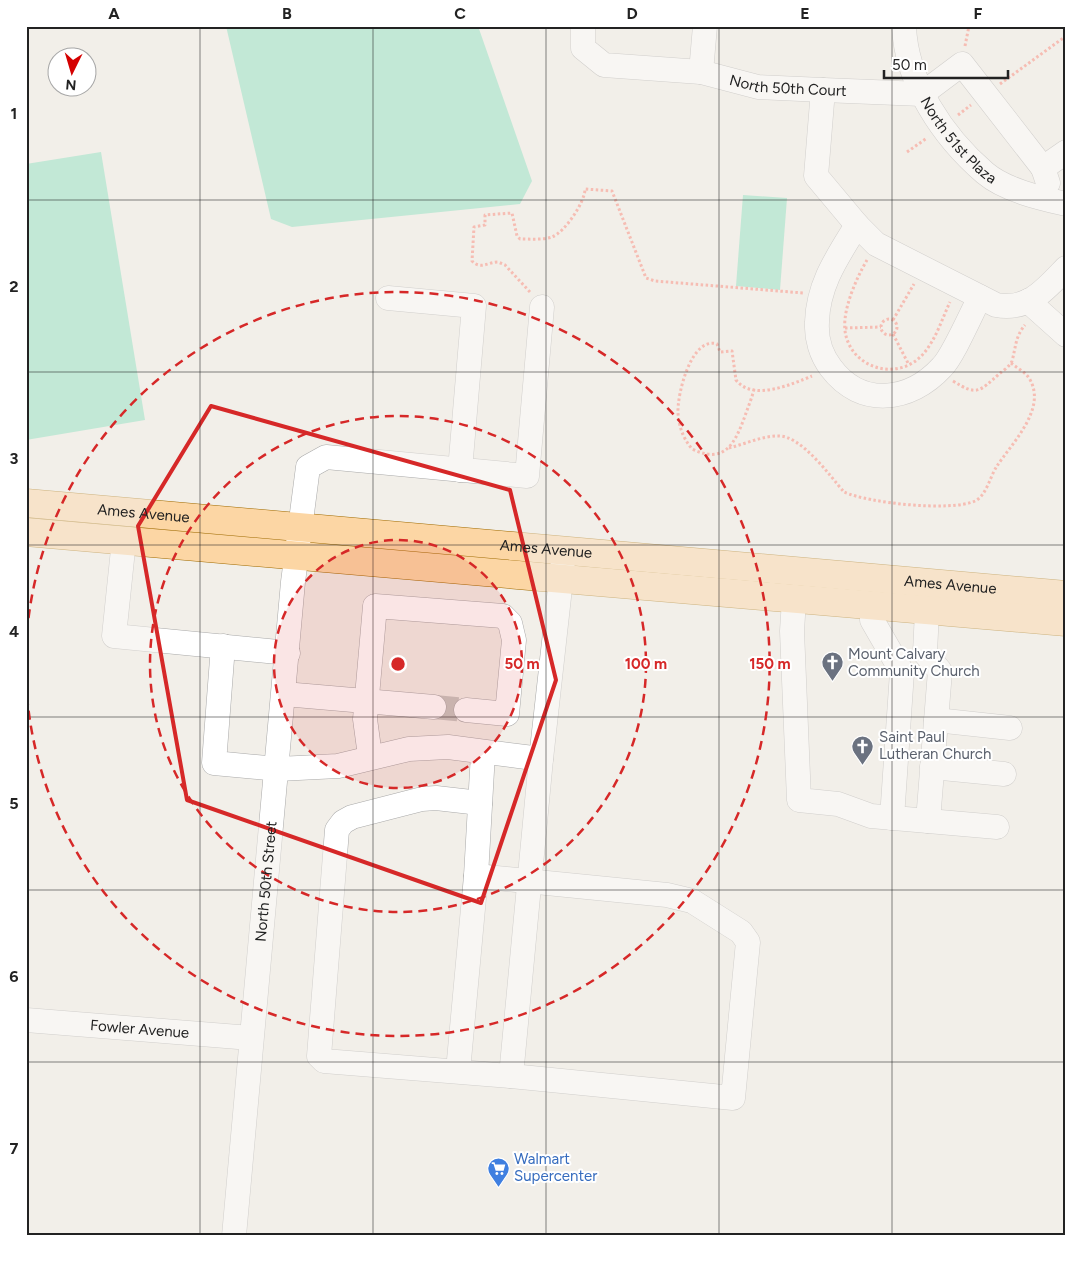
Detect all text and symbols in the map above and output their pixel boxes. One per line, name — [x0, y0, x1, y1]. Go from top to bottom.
text: A — [108, 4, 120, 23]
text: B — [282, 4, 292, 23]
text: C — [454, 4, 466, 23]
text: D — [626, 4, 638, 23]
text: E — [800, 4, 810, 23]
text: F — [974, 4, 983, 23]
north arrow — [48, 48, 98, 98]
scale bar — [884, 48, 1008, 80]
text: 50 m — [892, 56, 927, 74]
street label: North 50th Court — [728, 71, 847, 100]
text: N — [65, 76, 77, 93]
street label: North 51st Plaza — [917, 94, 1000, 188]
text: 1 — [11, 104, 17, 123]
text: 2 — [9, 277, 19, 296]
text: 3 — [10, 449, 19, 468]
street label: Ames Avenue — [97, 500, 190, 526]
street label: Ames Avenue — [499, 536, 593, 562]
street label: Ames Avenue — [903, 572, 997, 598]
text: 4 — [9, 622, 19, 641]
place label: Mount Calvary Community Church — [848, 645, 980, 680]
church icon: Mount Calvary Community Church — [820, 651, 844, 682]
centre of rings — [389, 655, 407, 673]
text: 50 m — [504, 655, 540, 673]
text: 100 m — [625, 655, 667, 673]
text: 150 m — [749, 655, 791, 673]
place label: Saint Paul Lutheran Church — [879, 728, 991, 763]
church icon: Saint Paul Lutheran Church — [851, 734, 875, 765]
text: 5 — [9, 794, 19, 813]
street label: North 50th Street — [252, 820, 280, 943]
text: 6 — [9, 967, 19, 986]
street label: Fowler Avenue — [89, 1016, 190, 1042]
text: 7 — [10, 1139, 19, 1158]
place label: Walmart Supercenter — [514, 1150, 597, 1185]
supermarket icon: Walmart Supercenter — [486, 1156, 510, 1187]

